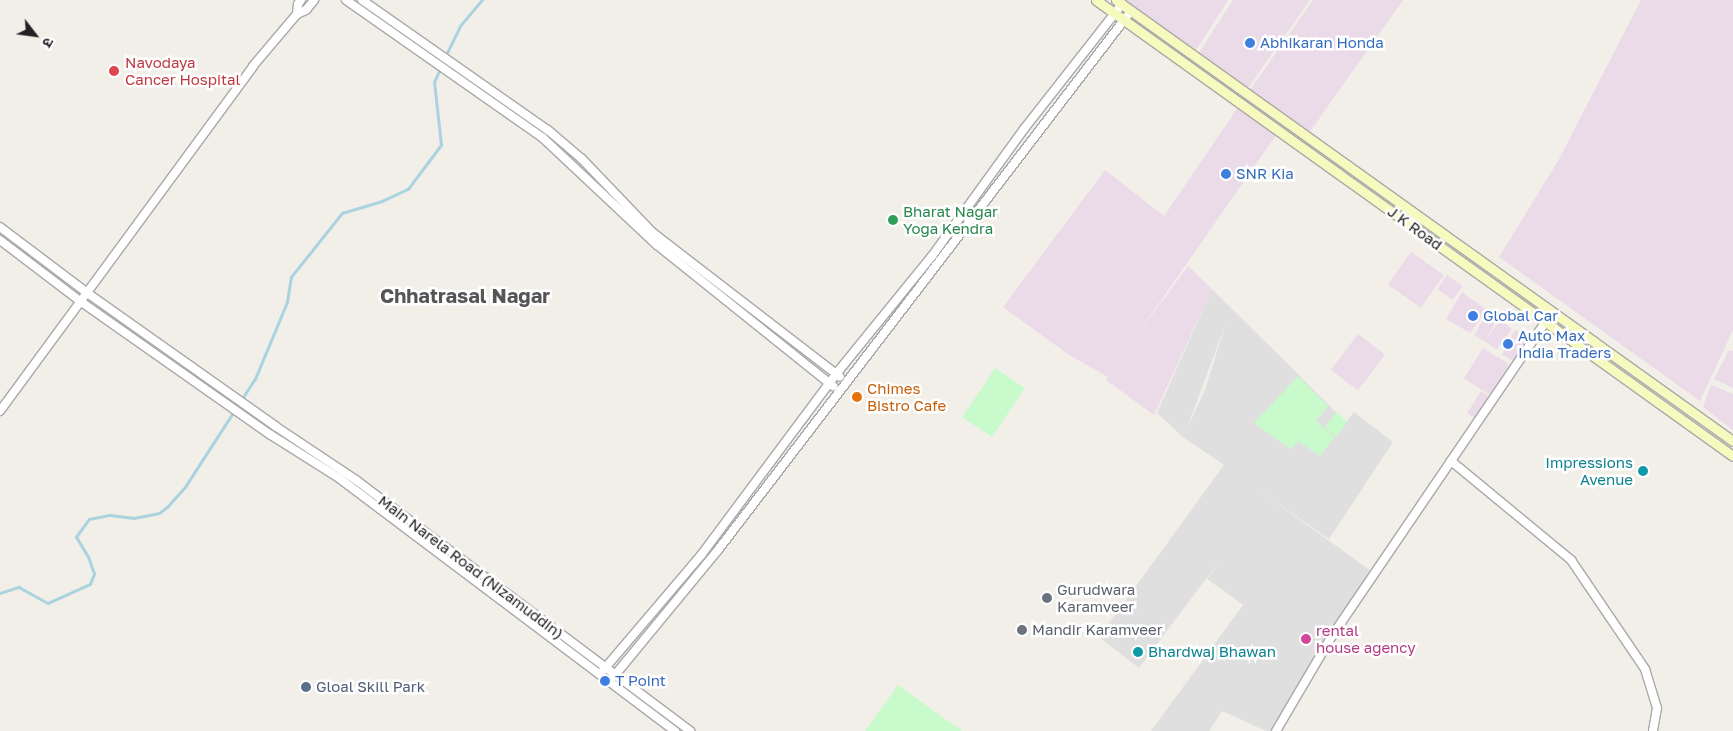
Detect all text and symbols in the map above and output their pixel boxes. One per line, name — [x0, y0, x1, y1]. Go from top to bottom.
north arrow — [10, 10, 60, 60]
place label: Abhikaran Honda — [1260, 34, 1384, 52]
text: उ — [39, 35, 58, 51]
marker: Abhikaran Honda — [1244, 37, 1256, 49]
place label: Navodaya Cancer Hospital — [125, 53, 240, 88]
marker: Navodaya Cancer Hospital — [107, 64, 121, 78]
place label: SNR Kia — [1236, 165, 1294, 183]
marker: SNR Kia — [1220, 168, 1232, 180]
place label: Bharat Nagar Yoga Kendra — [903, 202, 998, 237]
street label: J K Road — [1384, 202, 1446, 254]
marker: Bharat Nagar Yoga Kendra — [887, 214, 899, 226]
district label: Chhatrasal Nagar — [380, 283, 550, 307]
place label: Global Car — [1483, 307, 1558, 325]
marker: Global Car — [1467, 310, 1479, 322]
place label: Auto Max India Traders — [1518, 326, 1611, 361]
marker: Auto Max India Traders — [1502, 338, 1514, 350]
place label: Chimes Bistro Cafe — [867, 379, 946, 414]
marker: Chimes Bistro Cafe — [851, 391, 863, 403]
place label: Impressions Avenue — [1545, 453, 1633, 488]
marker: Impressions Avenue — [1637, 465, 1649, 477]
street label: Main Narela Road (Nizamuddin) — [375, 491, 567, 643]
place label: Gurudwara Karamveer — [1057, 580, 1135, 615]
marker: Gurudwara Karamveer — [1041, 592, 1053, 604]
place label: Mandir Karamveer — [1032, 621, 1163, 639]
place label: rental house agency — [1316, 621, 1416, 656]
marker: Mandir Karamveer — [1016, 624, 1028, 636]
marker: rental house agency — [1300, 633, 1312, 645]
place label: Bhardwaj Bhawan — [1148, 643, 1276, 661]
marker: Bhardwaj Bhawan — [1132, 646, 1144, 658]
place label: T Point — [615, 672, 666, 690]
marker: T Point — [599, 675, 611, 687]
place label: Gloal Skill Park — [316, 678, 425, 696]
marker: Gloal Skill Park — [300, 681, 312, 693]

